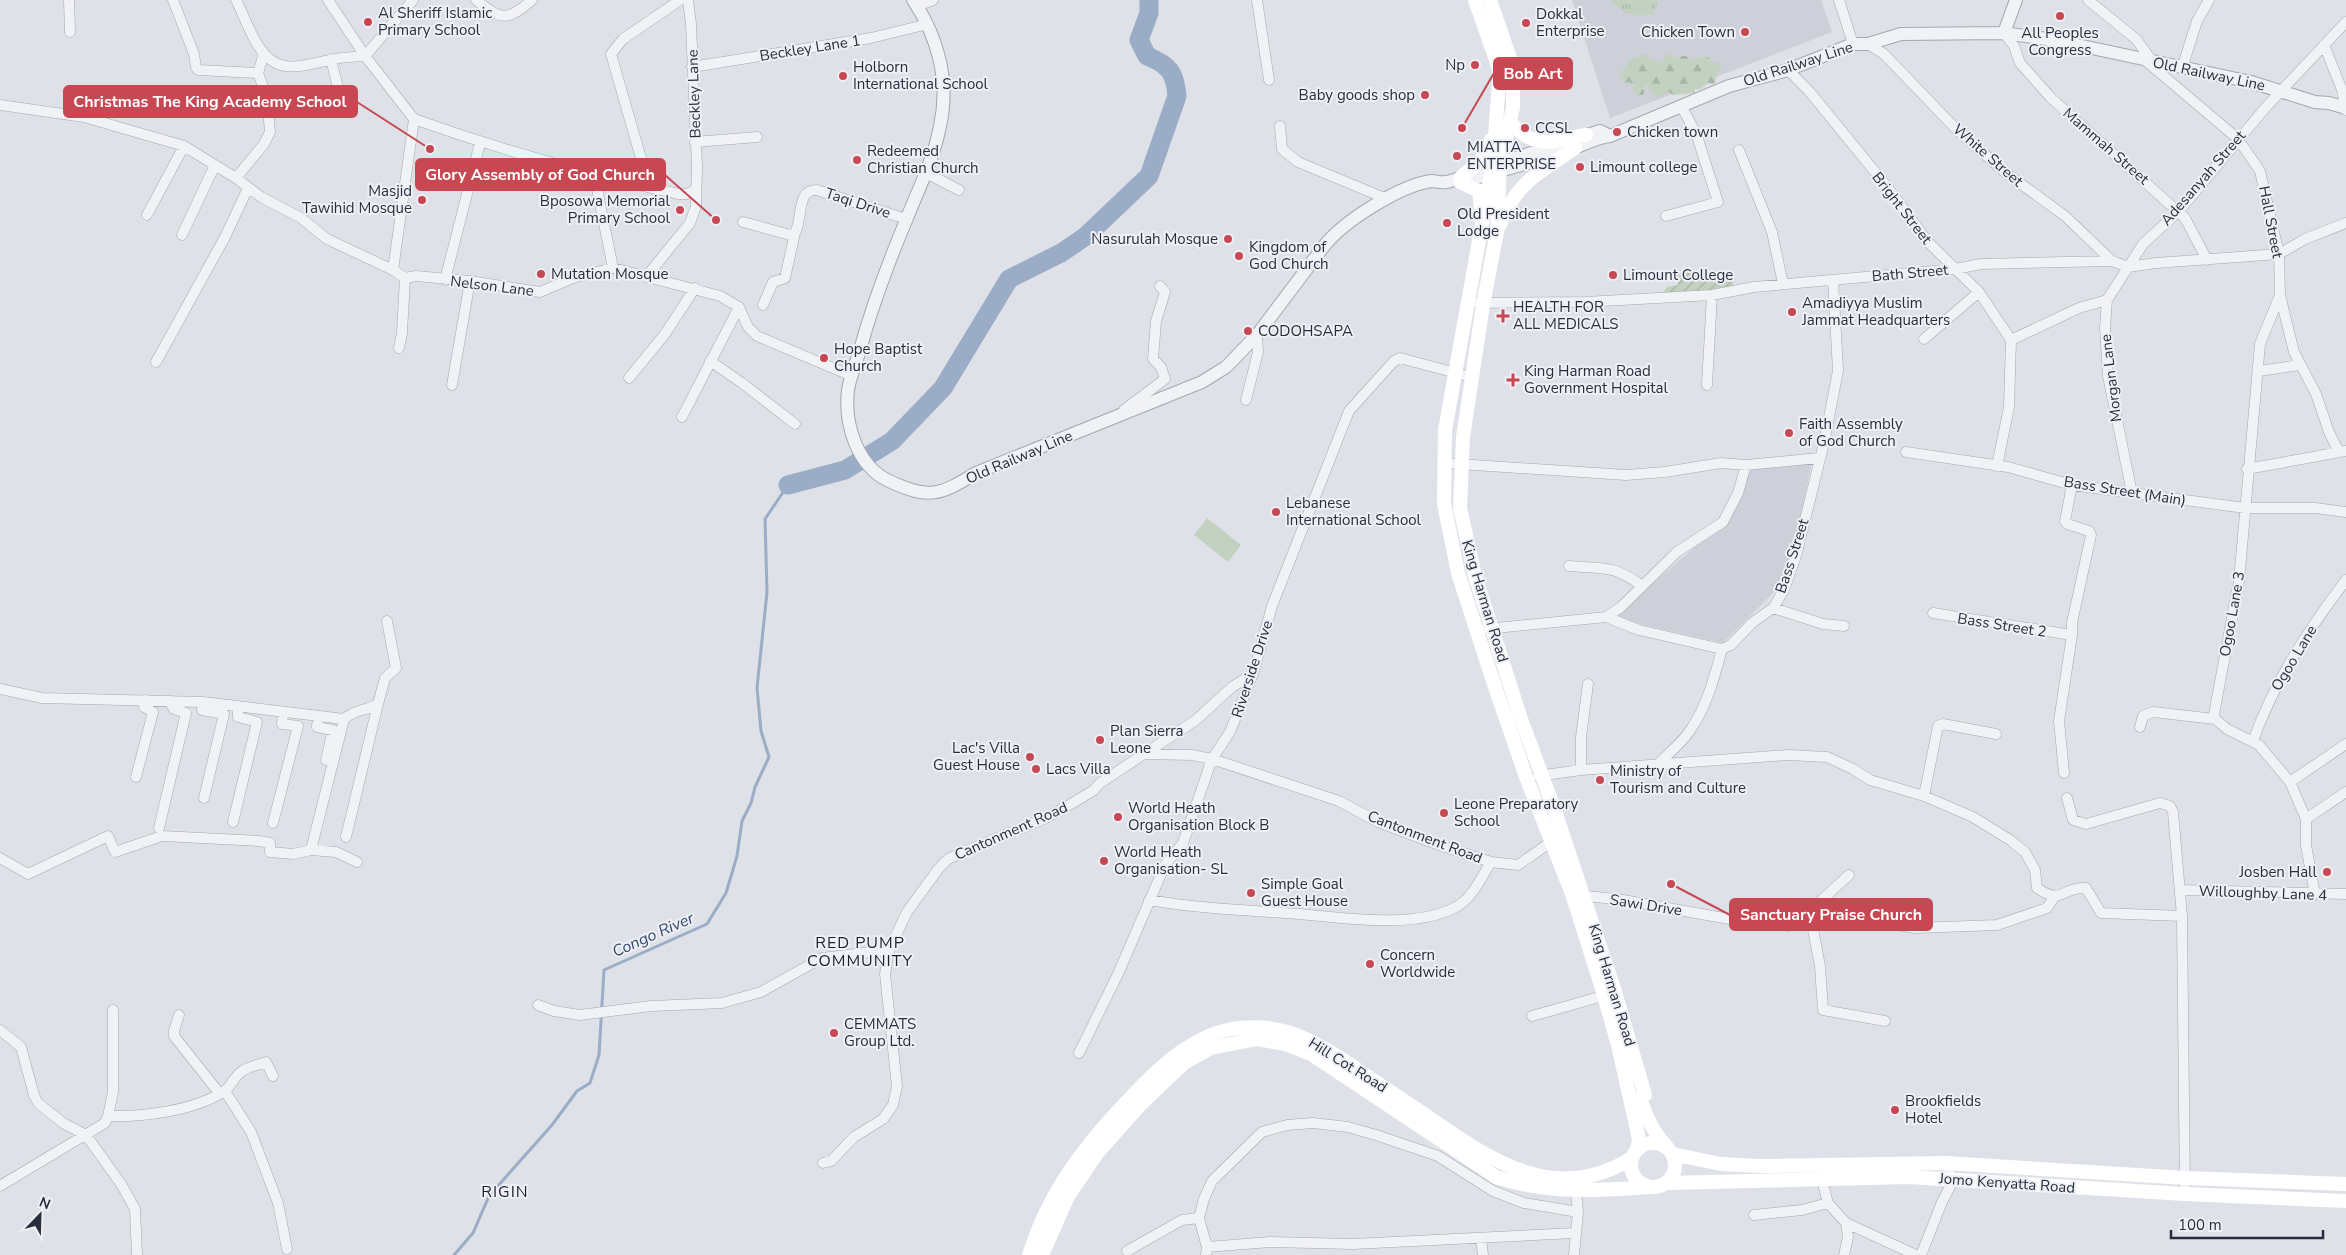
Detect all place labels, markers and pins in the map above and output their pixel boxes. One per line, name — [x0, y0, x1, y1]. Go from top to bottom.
place label: Al Sheriff Islamic Primary School — [378, 3, 492, 40]
place label: Dokkal Enterprise — [1536, 4, 1605, 41]
marker: All Peoples Congress — [2054, 10, 2066, 22]
marker: Al Sheriff Islamic Primary School — [362, 16, 374, 28]
marker: Dokkal Enterprise — [1520, 17, 1532, 29]
place label: Chicken Town — [1641, 22, 1735, 42]
place label: All Peoples Congress — [2021, 23, 2099, 60]
marker: Chicken Town — [1739, 26, 1751, 38]
place label: Np — [1445, 55, 1465, 75]
place label: Holborn International School — [853, 57, 989, 94]
callout: Bob Art — [1494, 58, 1572, 89]
marker: Np — [1469, 59, 1481, 71]
marker: Holborn International School — [837, 70, 849, 82]
place label: Baby goods shop — [1299, 85, 1415, 105]
callout: Christmas The King Academy School — [64, 86, 357, 117]
marker: Baby goods shop — [1419, 89, 1431, 101]
place label: CCSL — [1535, 118, 1572, 138]
marker: CCSL — [1519, 122, 1531, 134]
place label: Chicken town — [1627, 122, 1718, 142]
marker: Chicken town — [1611, 126, 1623, 138]
place label: MIATTA ENTERPRISE — [1467, 137, 1556, 174]
place label: Redeemed Christian Church — [867, 141, 978, 178]
marker: MIATTA ENTERPRISE — [1451, 150, 1463, 162]
marker: Redeemed Christian Church — [851, 154, 863, 166]
place label: Limount college — [1590, 157, 1698, 177]
callout: Glory Assembly of God Church — [416, 159, 665, 190]
marker: Limount college — [1574, 161, 1586, 173]
place label: Masjid Tawihid Mosque — [302, 181, 412, 218]
place label: Bposowa Memorial Primary School — [540, 191, 671, 228]
marker: Masjid Tawihid Mosque — [416, 194, 428, 206]
marker: Bposowa Memorial Primary School — [674, 204, 686, 216]
place label: Old President Lodge — [1457, 204, 1550, 241]
marker: Old President Lodge — [1441, 217, 1453, 229]
place label: Nasurulah Mosque — [1091, 229, 1218, 249]
marker: Nasurulah Mosque — [1222, 233, 1234, 245]
place label: Kingdom of God Church — [1249, 237, 1329, 274]
marker: Kingdom of God Church — [1233, 250, 1245, 262]
place label: Mutation Mosque — [551, 264, 668, 284]
place label: Limount College — [1623, 265, 1733, 285]
marker: Mutation Mosque — [535, 268, 547, 280]
marker: Limount College — [1607, 269, 1619, 281]
place label: Amadiyya Muslim Jammat Headquarters — [1801, 293, 1950, 330]
place label: HEALTH FOR ALL MEDICALS — [1513, 297, 1619, 334]
marker: Amadiyya Muslim Jammat Headquarters — [1786, 306, 1798, 318]
marker: HEALTH FOR ALL MEDICALS — [1497, 310, 1509, 322]
place label: CODOHSAPA — [1258, 321, 1353, 341]
marker: CODOHSAPA — [1242, 325, 1254, 337]
place label: Hope Baptist Church — [834, 339, 923, 376]
marker: Hope Baptist Church — [818, 352, 830, 364]
place label: King Harman Road Government Hospital — [1524, 361, 1668, 398]
marker: King Harman Road Government Hospital — [1506, 373, 1520, 387]
place label: Faith Assembly of God Church — [1799, 414, 1903, 451]
marker: Faith Assembly of God Church — [1783, 427, 1795, 439]
place label: Lebanese International School — [1286, 493, 1422, 530]
marker: Lebanese International School — [1270, 506, 1282, 518]
place label: Plan Sierra Leone — [1110, 721, 1184, 758]
marker: Plan Sierra Leone — [1094, 734, 1106, 746]
place label: Lac's Villa Guest House — [933, 738, 1020, 775]
marker: Lac's Villa Guest House — [1024, 751, 1036, 763]
place label: Lacs Villa — [1046, 759, 1111, 779]
place label: Ministry of Tourism and Culture — [1610, 761, 1746, 798]
marker: Lacs Villa — [1030, 763, 1042, 775]
marker: Ministry of Tourism and Culture — [1594, 774, 1606, 786]
place label: Leone Preparatory School — [1454, 794, 1579, 831]
place label: World Heath Organisation Block B — [1128, 798, 1269, 835]
marker: Leone Preparatory School — [1438, 807, 1450, 819]
marker: World Heath Organisation Block B — [1112, 811, 1124, 823]
place label: World Heath Organisation- SL — [1114, 842, 1228, 879]
marker: World Heath Organisation- SL — [1098, 855, 1110, 867]
place label: Josben Hall — [2238, 862, 2318, 882]
marker: Josben Hall — [2321, 866, 2333, 878]
place label: Simple Goal Guest House — [1261, 874, 1348, 911]
marker: Simple Goal Guest House — [1245, 887, 1257, 899]
callout: Sanctuary Praise Church — [1730, 899, 1932, 930]
place label: Concern Worldwide — [1380, 945, 1455, 982]
marker: Concern Worldwide — [1364, 958, 1376, 970]
place label: CEMMATS Group Ltd. — [844, 1014, 916, 1051]
marker: CEMMATS Group Ltd. — [828, 1027, 840, 1039]
place label: Brookfields Hotel — [1905, 1091, 1981, 1128]
marker: Brookfields Hotel — [1889, 1104, 1901, 1116]

